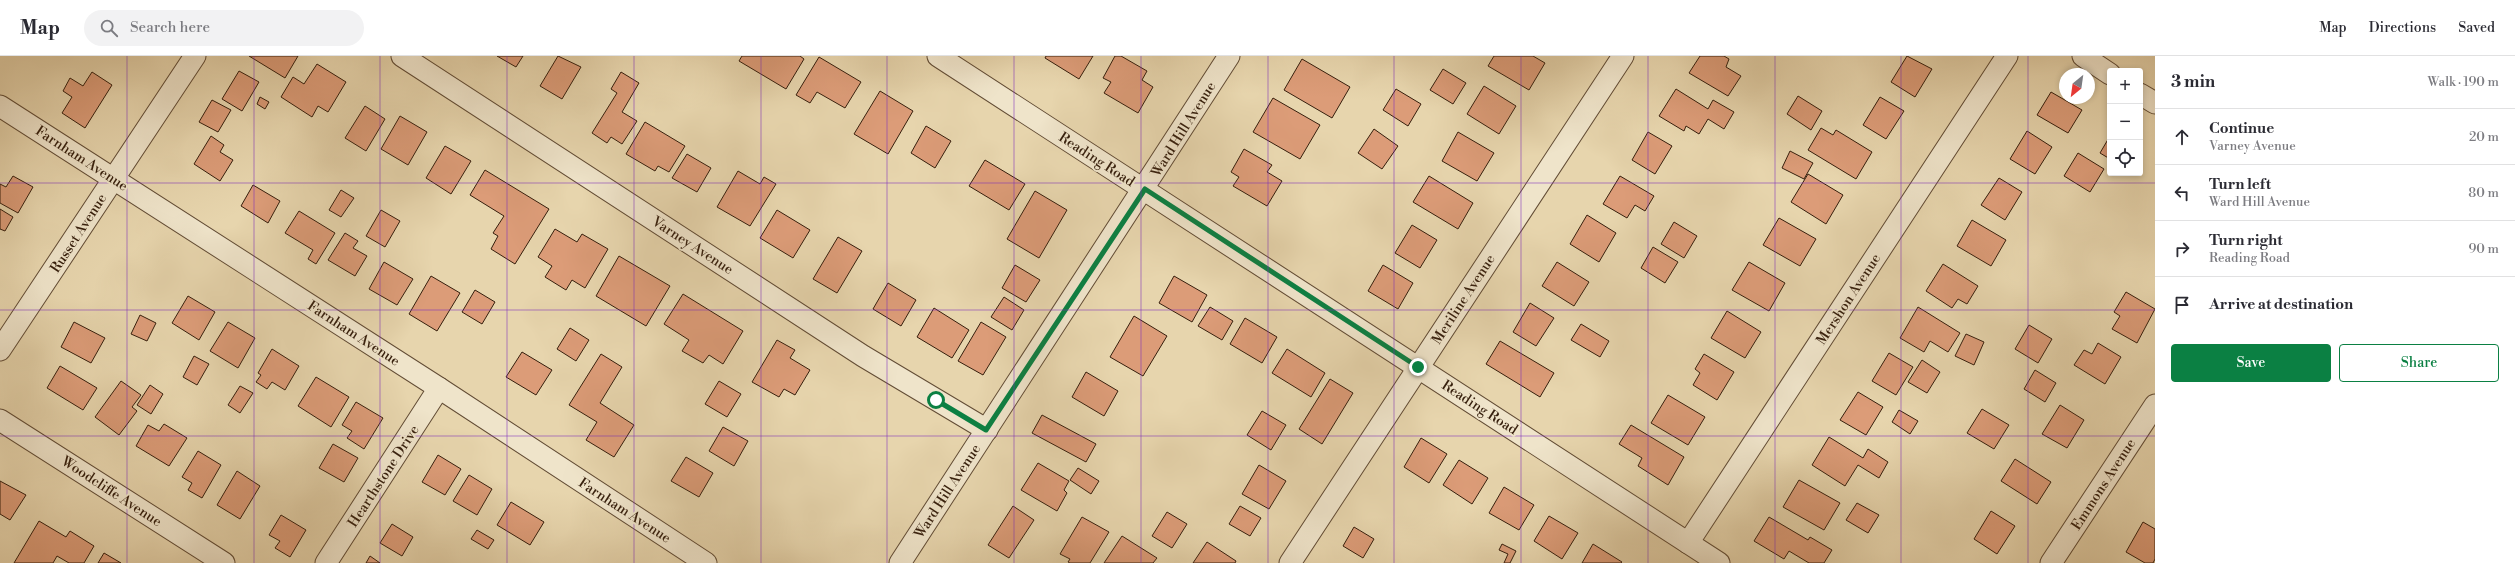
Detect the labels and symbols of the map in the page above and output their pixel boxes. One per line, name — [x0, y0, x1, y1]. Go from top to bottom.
north arrow — [2059, 68, 2095, 104]
street label: Ward Hill Avenue — [1147, 79, 1220, 181]
street label: Farnham Avenue — [32, 122, 131, 195]
street label: Reading Road — [1055, 129, 1138, 191]
street label: Russet Avenue — [47, 190, 111, 277]
street label: Varney Avenue — [648, 212, 737, 279]
street label: Meriline Avenue — [1428, 251, 1500, 348]
street label: Mershon Avenue — [1813, 251, 1885, 349]
street label: Farnham Avenue — [304, 297, 403, 370]
route end — [1409, 358, 1427, 376]
street label: Reading Road — [1438, 377, 1521, 439]
route start — [927, 391, 945, 409]
street label: Hearthstone Drive — [344, 422, 424, 531]
street label: Emmons Avenue — [2068, 435, 2140, 534]
street label: Ward Hill Avenue — [910, 441, 985, 543]
street label: Woodcliffe Avenue — [57, 452, 165, 531]
street label: Farnham Avenue — [575, 474, 674, 547]

